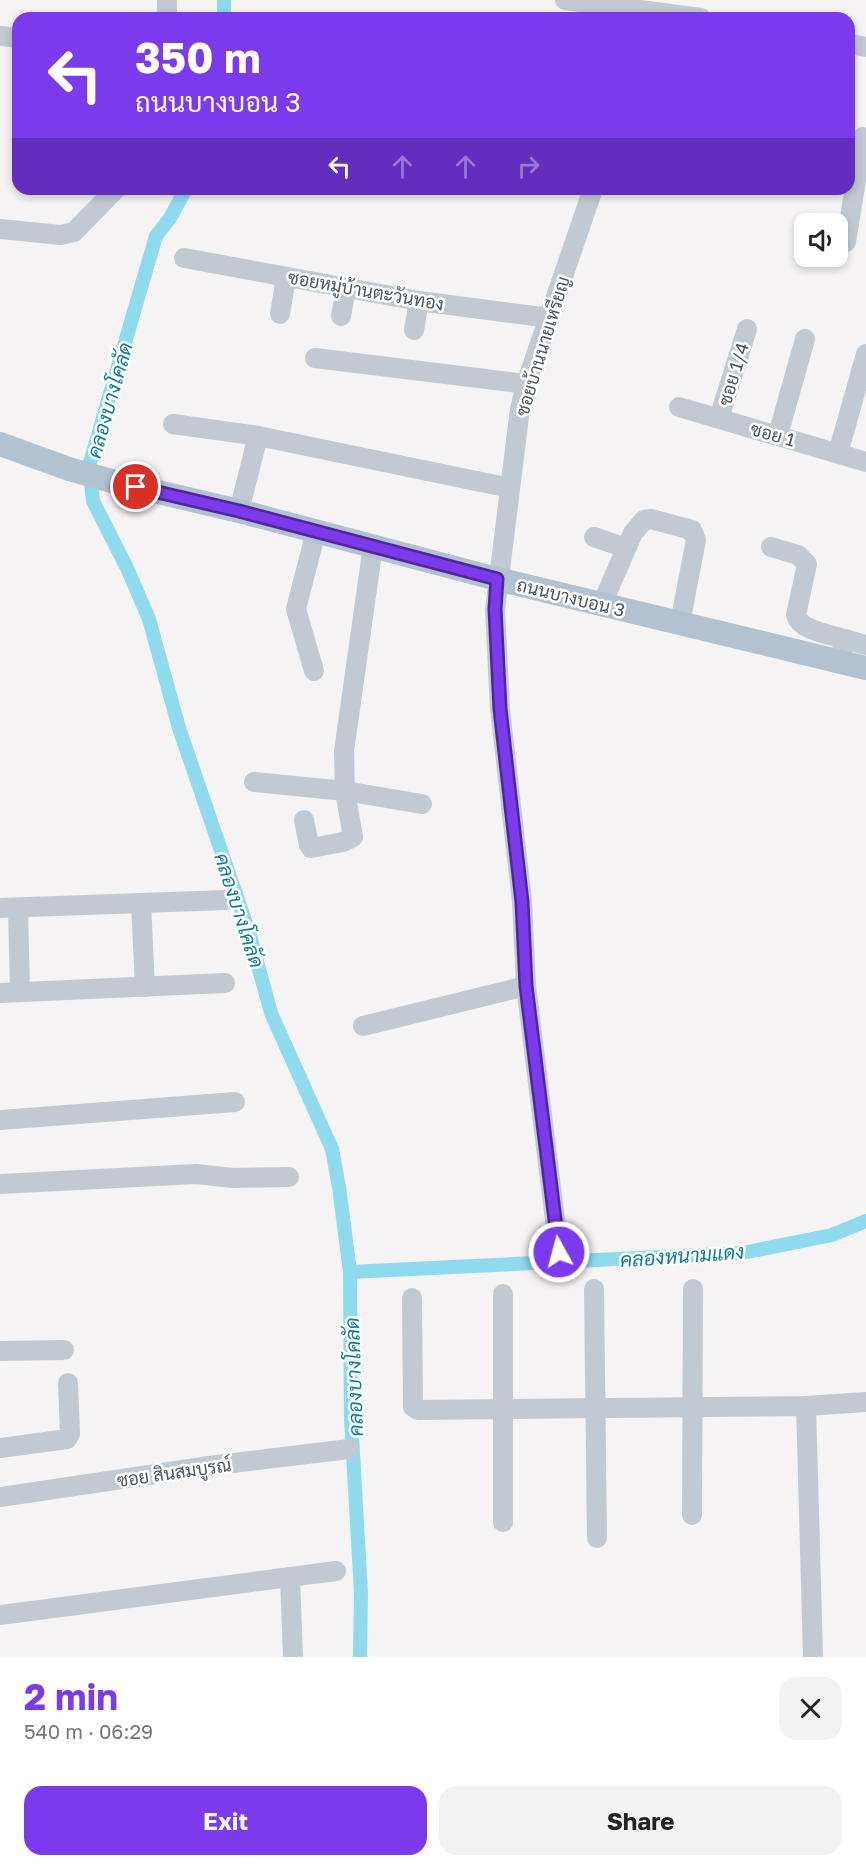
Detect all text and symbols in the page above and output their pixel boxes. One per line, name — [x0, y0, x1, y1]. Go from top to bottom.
text: 350 m — [135, 32, 261, 82]
icon: left — [36, 36, 114, 114]
text: ถนนบางบอน 3 — [135, 86, 301, 118]
icon: left — [323, 150, 356, 183]
icon: ahead — [386, 150, 419, 183]
icon: ahead — [449, 150, 482, 183]
icon: right — [512, 150, 545, 183]
map controls — [794, 213, 848, 267]
button: sound — [794, 213, 848, 267]
street label: ซอยหมู่บ้านตะวันทอง — [286, 265, 446, 318]
street label: ซอยบ้านนายเหรียญ — [509, 273, 575, 419]
water label: คลองบางโคลัด — [81, 339, 137, 461]
street label: ซอย 1/4 — [713, 340, 753, 408]
street label: ซอย 1 — [748, 417, 798, 451]
pin — [110, 461, 161, 512]
icon: arrive — [119, 470, 152, 503]
street label: ถนนบางบอน 3 — [515, 573, 627, 621]
water label: คลองบางโคลัด — [210, 850, 270, 970]
position arrow — [527, 1220, 591, 1284]
water label: คลองหนามแดง — [619, 1239, 745, 1271]
water label: คลองบางโคลัด — [339, 1317, 367, 1437]
street label: ซอย สินสมบูรณ์ — [115, 1452, 233, 1494]
text: 2 min — [24, 1675, 118, 1718]
button: close — [779, 1677, 842, 1740]
text: 540 m · 06:29 — [24, 1719, 153, 1743]
button: Exit — [24, 1786, 427, 1855]
button: Share — [439, 1786, 842, 1855]

